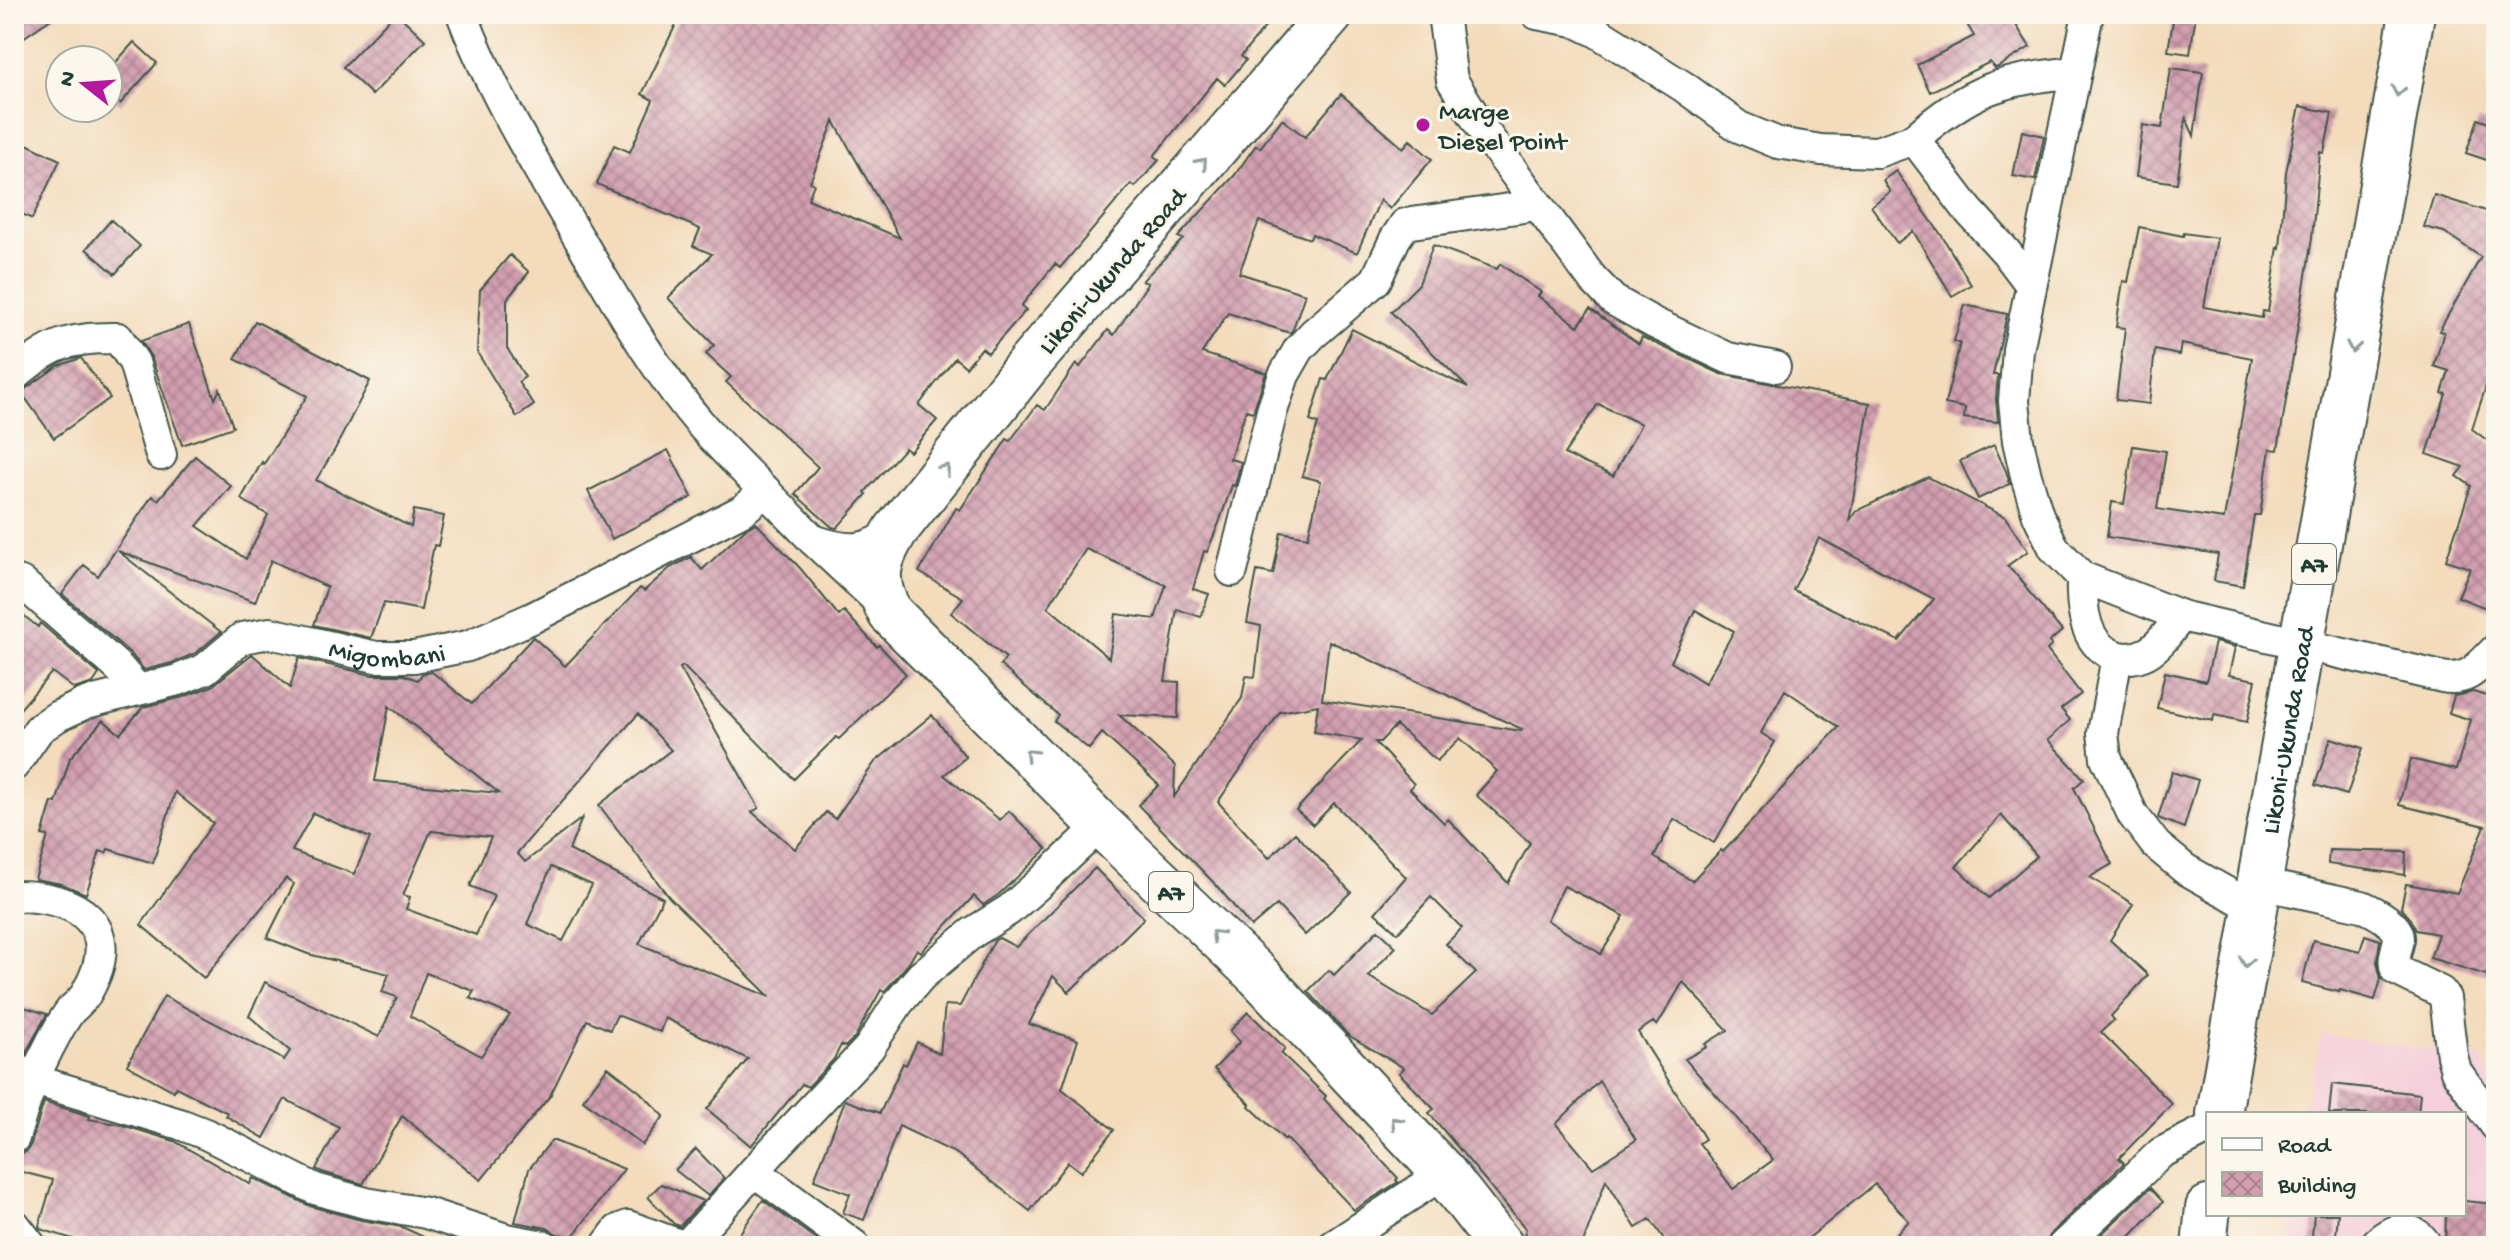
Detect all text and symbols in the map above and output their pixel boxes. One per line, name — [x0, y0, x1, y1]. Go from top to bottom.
north arrow — [44, 44, 124, 124]
text: N — [54, 69, 83, 90]
one-way arrow — [2391, 84, 2408, 98]
place label: Marge Diesel Point — [1437, 99, 1569, 160]
marker: Marge Diesel Point — [1414, 116, 1432, 134]
one-way arrow — [1193, 158, 1207, 173]
street label: Likoni-Ukunda Road — [1034, 182, 1196, 362]
one-way arrow — [2345, 340, 2362, 354]
one-way arrow — [935, 464, 950, 478]
road number: A7 — [2292, 544, 2336, 584]
street label: Likoni-Ukunda Road — [2257, 623, 2325, 837]
street label: Migombani — [325, 636, 449, 678]
one-way arrow — [1025, 749, 1039, 763]
road number: A7 — [1149, 872, 1193, 912]
one-way arrow — [1211, 930, 1225, 944]
one-way arrow — [2238, 955, 2255, 968]
legend — [2206, 1112, 2466, 1216]
one-way arrow — [1392, 1117, 1406, 1132]
text: Road — [2278, 1133, 2332, 1162]
text: Building — [2277, 1173, 2356, 1202]

